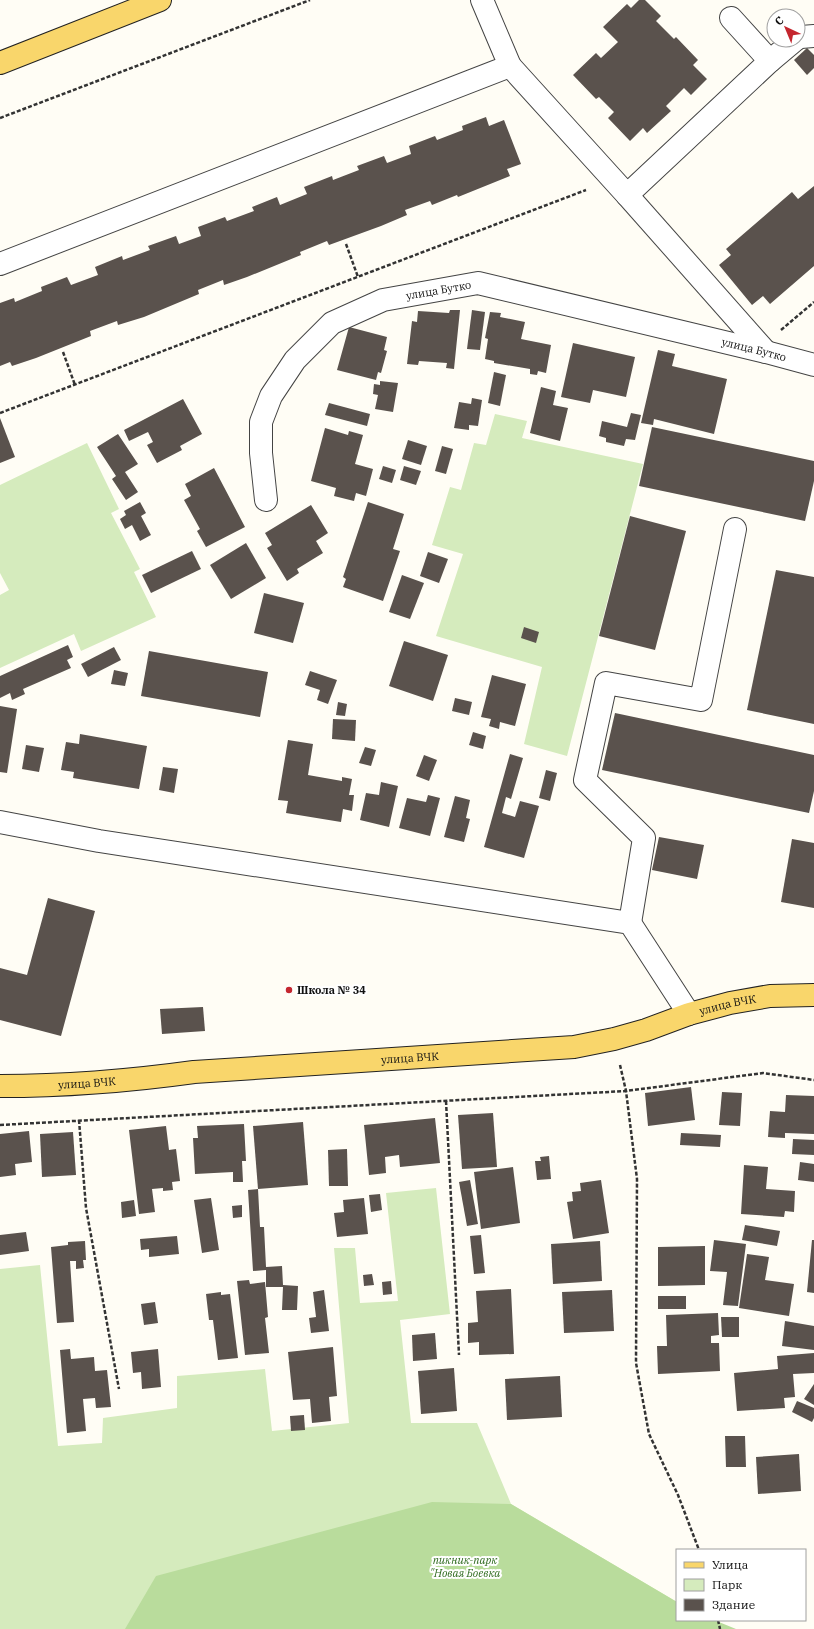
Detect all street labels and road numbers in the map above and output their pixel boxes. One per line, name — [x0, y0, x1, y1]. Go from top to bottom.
street label: улица Бутко — [405, 277, 472, 303]
street label: улица Бутко — [720, 335, 788, 364]
street label: улица ВЧК — [698, 992, 757, 1018]
street label: улица ВЧК — [381, 1049, 440, 1067]
street label: улица ВЧК — [58, 1074, 117, 1092]

